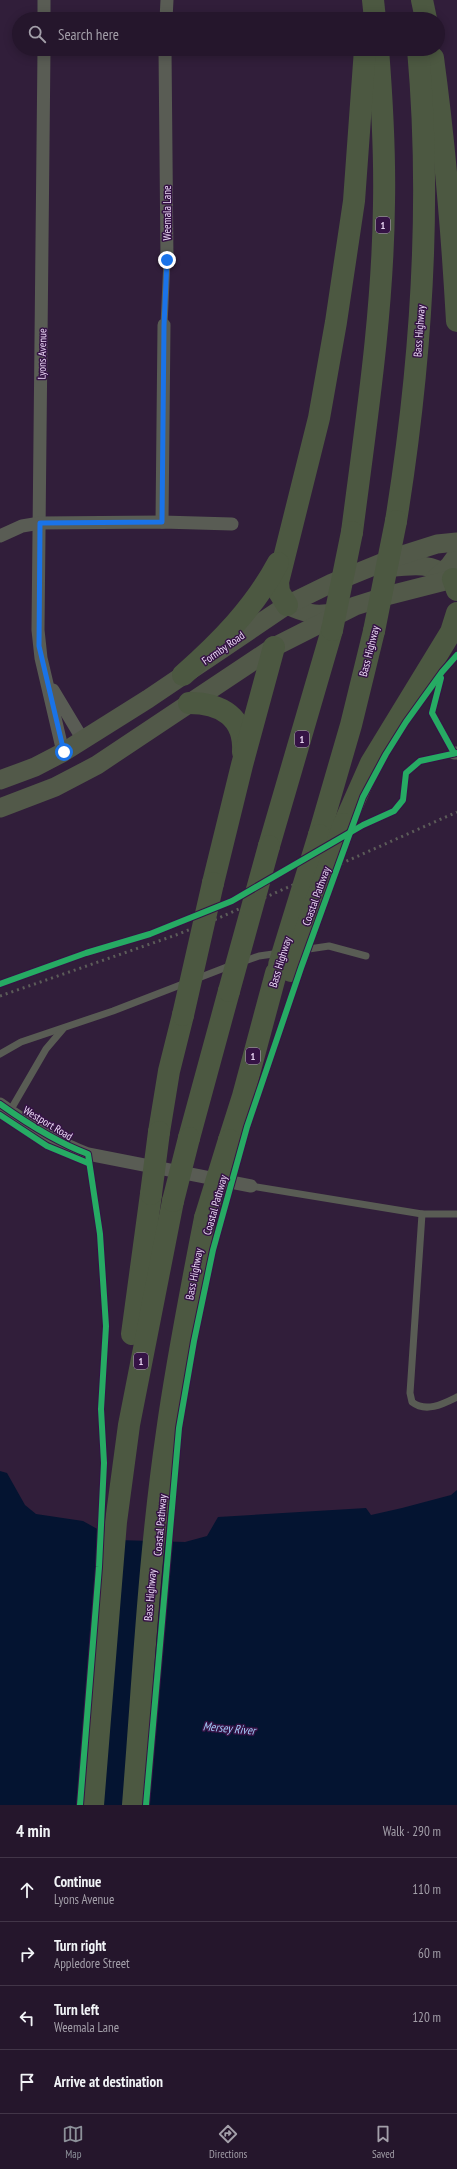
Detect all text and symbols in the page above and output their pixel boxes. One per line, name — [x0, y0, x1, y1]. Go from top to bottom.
search box — [12, 12, 445, 56]
icon: search — [26, 23, 48, 45]
text: Search here — [58, 25, 119, 44]
street label: Weemala Lane — [160, 185, 174, 241]
road number: 1 — [376, 217, 390, 233]
route end — [158, 251, 176, 269]
street label: Bass Highway — [410, 304, 428, 358]
street label: Lyons Avenue — [35, 328, 49, 380]
street label: Bass Highway — [356, 623, 382, 678]
street label: Formby Road — [199, 628, 247, 668]
road number: 1 — [295, 731, 309, 747]
route start — [55, 743, 73, 761]
street label: Coastal Pathway — [299, 864, 333, 927]
street label: Bass Highway — [266, 934, 295, 989]
road number: 1 — [246, 1048, 260, 1064]
street label: Westport Road — [21, 1103, 75, 1143]
street label: Coastal Pathway — [200, 1173, 230, 1237]
street label: Bass Highway — [182, 1246, 206, 1301]
road number: 1 — [134, 1353, 148, 1369]
street label: Coastal Pathway — [150, 1493, 170, 1556]
street label: Bass Highway — [141, 1568, 159, 1622]
water label: Mersey River — [202, 1718, 258, 1738]
text: 4 min — [16, 1820, 50, 1842]
text: Walk · 290 m — [383, 1823, 441, 1840]
text: Continue — [54, 1872, 101, 1891]
icon: ahead — [16, 1879, 38, 1901]
text: 110 m — [412, 1881, 441, 1898]
text: Lyons Avenue — [54, 1891, 114, 1908]
text: Turn right — [54, 1936, 106, 1955]
icon: right — [16, 1943, 38, 1965]
text: 60 m — [418, 1945, 441, 1962]
text: Appledore Street — [54, 1955, 130, 1972]
text: Turn left — [54, 2000, 99, 2019]
icon: left — [16, 2007, 38, 2029]
text: 120 m — [412, 2009, 441, 2026]
text: Weemala Lane — [54, 2019, 119, 2036]
icon: arrive — [16, 2071, 38, 2093]
text: Arrive at destination — [54, 2072, 163, 2091]
tab: Map — [62, 2123, 84, 2161]
tab: Directions — [209, 2123, 247, 2161]
tab: Saved — [372, 2123, 395, 2161]

